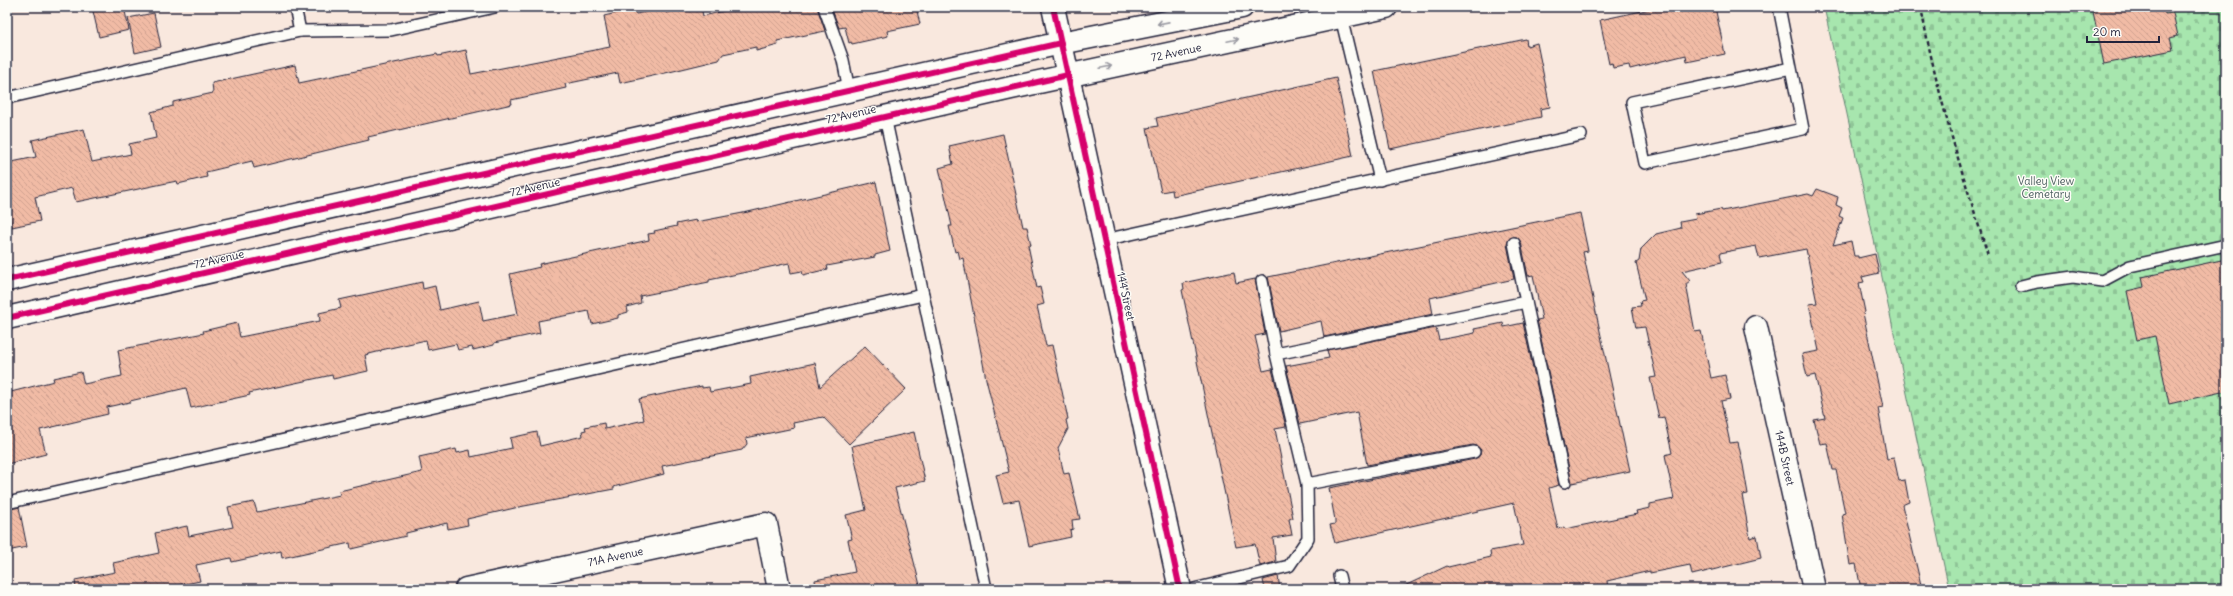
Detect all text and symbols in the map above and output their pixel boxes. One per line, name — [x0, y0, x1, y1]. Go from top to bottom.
scale bar — [2087, 18, 2159, 44]
one-way arrow — [1157, 19, 1170, 27]
text: 20 m — [2093, 24, 2121, 39]
one-way arrow — [1227, 36, 1240, 44]
street label: 72 Avenue — [1150, 40, 1203, 65]
one-way arrow — [1099, 63, 1112, 71]
street label: 72 Avenue — [825, 101, 877, 127]
street label: 72 Avenue — [509, 174, 561, 200]
park label: Valley View Cemetary — [2018, 174, 2075, 201]
street label: 72 Avenue — [193, 246, 245, 272]
street label: 144 Street — [1114, 271, 1138, 322]
street label: 144B Street — [1772, 429, 1798, 487]
street label: 71A Avenue — [586, 544, 645, 569]

